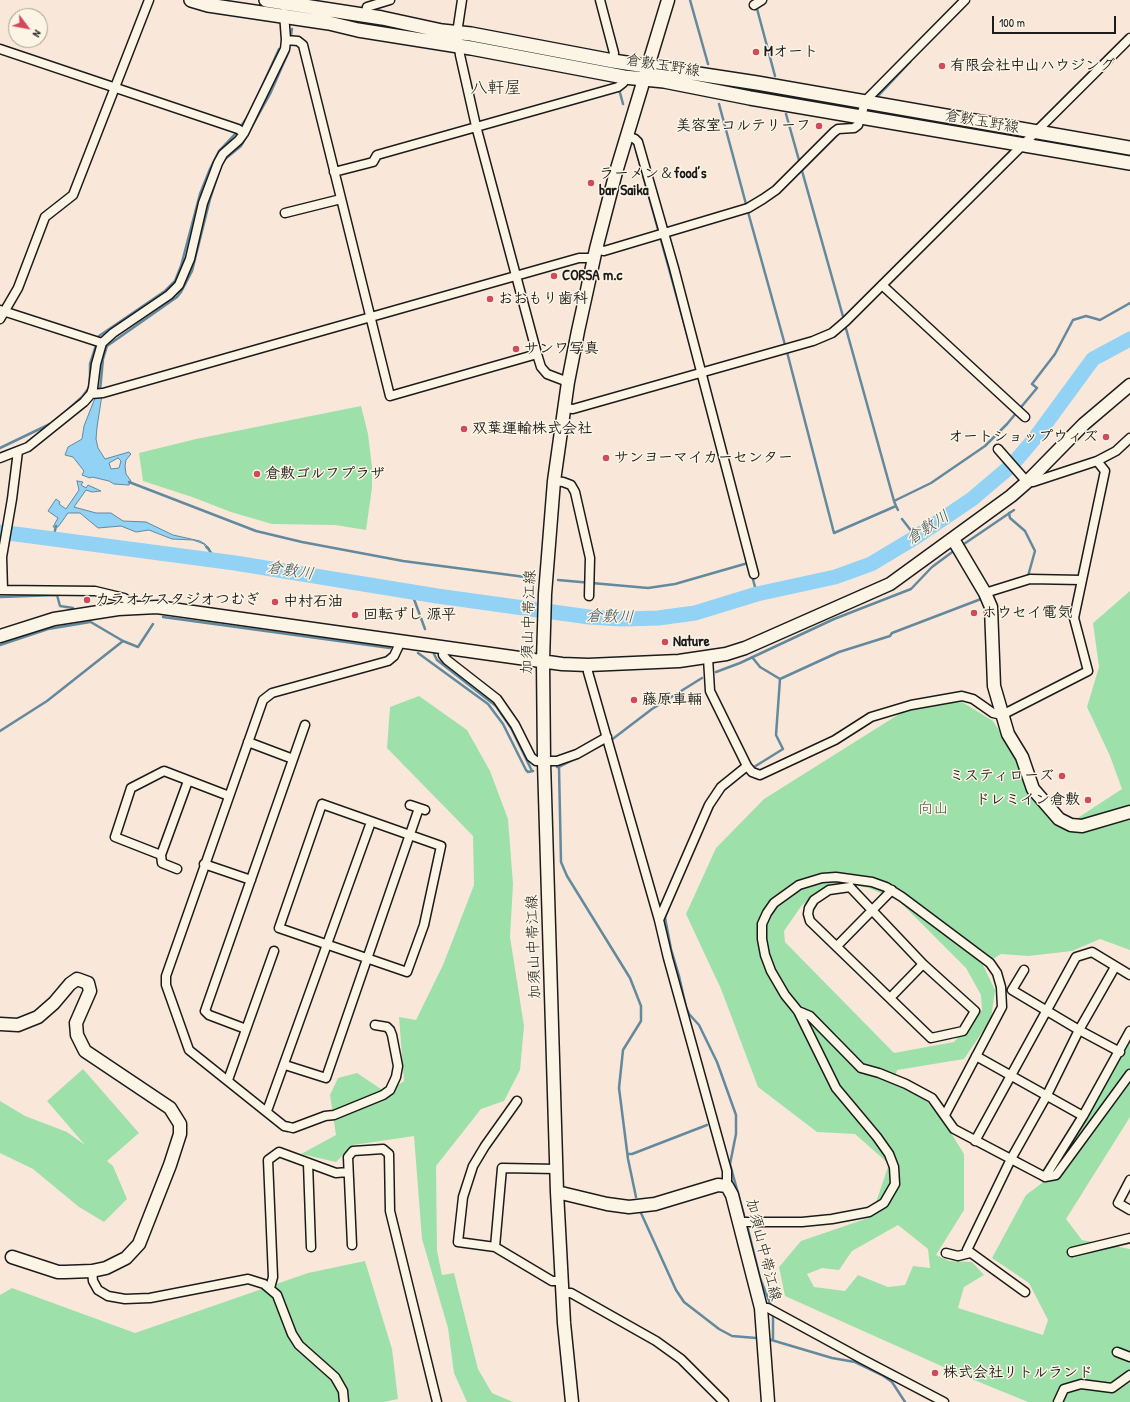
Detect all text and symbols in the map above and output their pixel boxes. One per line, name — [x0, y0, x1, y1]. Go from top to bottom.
north arrow — [8, 8, 48, 48]
scale bar — [994, 8, 1118, 34]
text: 100 m — [999, 14, 1025, 31]
text: N — [30, 28, 45, 40]
place label: Mオート — [764, 43, 818, 61]
marker: Mオート — [751, 47, 761, 57]
street label: 倉敷玉野線 — [625, 51, 701, 81]
place label: 有限会社中山ハウジング — [950, 57, 1115, 75]
marker: 有限会社中山ハウジング — [937, 61, 947, 71]
district label: 八軒屋 — [471, 78, 521, 98]
street label: 倉敷玉野線 — [944, 107, 1020, 137]
place label: 美容室コルテリーフ — [676, 117, 811, 135]
marker: 美容室コルテリーフ — [814, 121, 824, 131]
place label: ラーメン＆food’s bar Saika — [599, 165, 706, 200]
marker: ラーメン＆food’s bar Saika — [586, 178, 596, 188]
place label: CORSA m.c — [562, 267, 622, 285]
marker: CORSA m.c — [549, 271, 559, 281]
place label: おおもり歯科 — [498, 290, 588, 308]
marker: おおもり歯科 — [485, 294, 495, 304]
place label: サンワ写真 — [524, 340, 599, 358]
marker: サンワ写真 — [511, 344, 521, 354]
place label: 双葉運輸株式会社 — [472, 420, 592, 438]
marker: 双葉運輸株式会社 — [459, 424, 469, 434]
place label: オートショップウィズ — [948, 428, 1098, 446]
marker: オートショップウィズ — [1101, 432, 1111, 442]
place label: サンヨーマイカーセンター — [614, 449, 793, 467]
marker: サンヨーマイカーセンター — [601, 453, 611, 463]
place label: 倉敷ゴルフプラザ — [265, 465, 385, 483]
marker: 倉敷ゴルフプラザ — [252, 469, 262, 479]
water label: 倉敷川 — [903, 507, 953, 549]
water label: 倉敷川 — [265, 558, 315, 584]
street label: 加須山中帯江線 — [518, 569, 540, 675]
place label: カラオケスタジオつむぎ — [95, 591, 260, 609]
place label: 中村石油 — [283, 593, 343, 611]
marker: カラオケスタジオつむぎ — [82, 595, 92, 605]
marker: 中村石油 — [270, 597, 280, 607]
place label: ホウセイ電気 — [982, 604, 1072, 622]
place label: 回転ずし 源平 — [363, 606, 456, 624]
water label: 倉敷川 — [586, 607, 634, 627]
marker: ホウセイ電気 — [969, 608, 979, 618]
marker: 回転ずし 源平 — [350, 610, 360, 620]
place label: Nature — [673, 633, 710, 651]
marker: Nature — [660, 637, 670, 647]
place label: 藤原車輛 — [642, 691, 702, 709]
marker: 藤原車輛 — [629, 695, 639, 705]
place label: ミスティローズ — [949, 767, 1054, 785]
marker: ミスティローズ — [1057, 771, 1067, 781]
place label: ドレミイン倉敷 — [975, 791, 1080, 809]
marker: ドレミイン倉敷 — [1083, 795, 1093, 805]
park label: 向山 — [918, 800, 948, 818]
street label: 加須山中帯江線 — [523, 894, 545, 1000]
street label: 加須山中帯江線 — [742, 1197, 784, 1303]
place label: 株式会社リトルランド — [943, 1364, 1093, 1382]
marker: 株式会社リトルランド — [930, 1368, 940, 1378]

